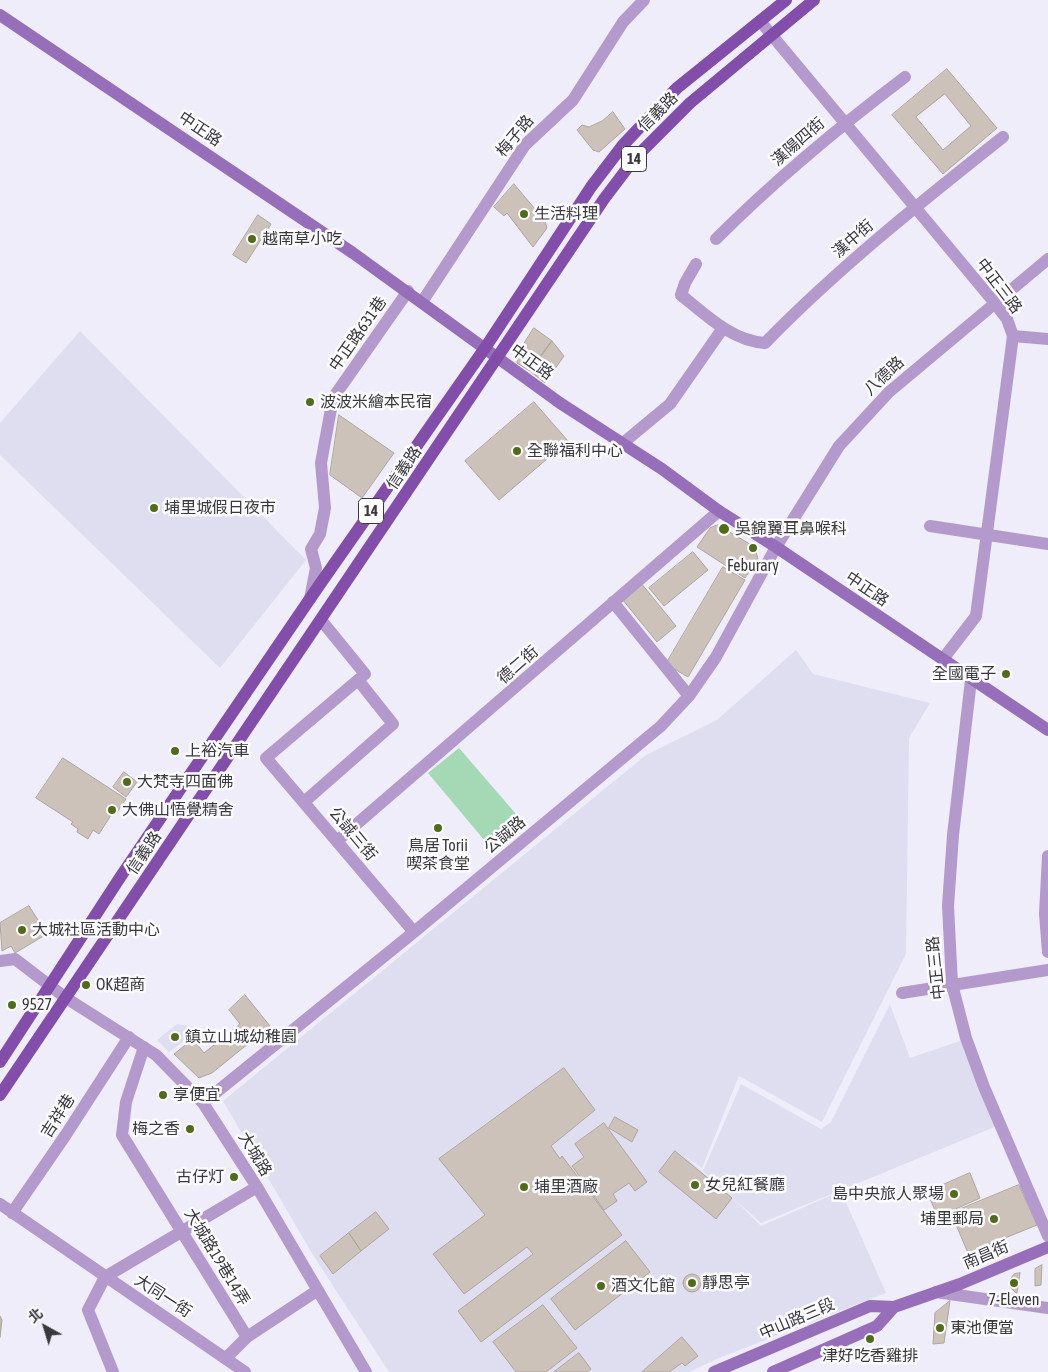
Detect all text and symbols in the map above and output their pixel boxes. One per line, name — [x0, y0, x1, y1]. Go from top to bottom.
street label: 信義路 — [634, 88, 682, 136]
street label: 中正路 — [175, 108, 225, 150]
street label: 梅子路 — [492, 111, 538, 161]
street label: 漢陽四街 — [768, 114, 828, 170]
road number: 14 — [622, 146, 646, 172]
place label: 生活料理 — [534, 204, 598, 224]
marker: 生活料理 — [518, 208, 530, 220]
street label: 漢中街 — [829, 216, 877, 262]
place label: 越南草小吃 — [262, 229, 342, 249]
marker: 越南草小吃 — [246, 233, 258, 245]
street label: 中正三路 — [972, 255, 1026, 317]
street label: 中正路631巷 — [325, 293, 391, 375]
street label: 中正路 — [507, 340, 557, 384]
street label: 八德路 — [860, 353, 908, 399]
place label: 波波米繪本民宿 — [320, 392, 432, 412]
marker: 波波米繪本民宿 — [304, 396, 316, 408]
place label: 全聯福利中心 — [527, 441, 623, 461]
street label: 信義路 — [383, 443, 425, 493]
marker: 全聯福利中心 — [511, 445, 523, 457]
place label: 埔里城假日夜市 — [164, 498, 276, 518]
road number: 14 — [358, 498, 384, 524]
marker: 埔里城假日夜市 — [148, 502, 160, 514]
place label: 吳錦翼耳鼻喉科 — [735, 519, 847, 539]
marker: 吳錦翼耳鼻喉科 — [717, 522, 731, 536]
marker: Feburary — [747, 542, 759, 554]
place label: Feburary — [727, 556, 779, 576]
street label: 中正路 — [842, 568, 892, 610]
street label: 德二街 — [494, 642, 542, 688]
place label: 全國電子 — [932, 664, 996, 684]
marker: 全國電子 — [1000, 668, 1012, 680]
place label: 上裕汽車 — [185, 741, 249, 761]
marker: 上裕汽車 — [169, 745, 181, 757]
place label: 大梵寺四面佛 — [137, 772, 233, 792]
marker: 大梵寺四面佛 — [121, 776, 133, 788]
place label: 大佛山悟覺精舍 — [122, 800, 234, 820]
street label: 公誠三街 — [325, 803, 381, 865]
marker: 大佛山悟覺精舍 — [106, 804, 118, 816]
street label: 公誠路 — [480, 812, 530, 858]
marker: 鳥居 Torii 喫茶食堂 — [432, 822, 444, 834]
street label: 信義路 — [123, 828, 165, 878]
place label: 鳥居 Torii 喫茶食堂 — [406, 836, 470, 874]
place label: 大城社區活動中心 — [32, 920, 160, 940]
marker: 大城社區活動中心 — [16, 924, 28, 936]
street label: 中正三路 — [923, 935, 949, 1001]
place label: OK超商 — [96, 975, 145, 995]
marker: OK超商 — [80, 979, 92, 991]
place label: 9527 — [22, 995, 52, 1015]
marker: 9527 — [6, 999, 18, 1011]
place label: 鎮立山城幼稚園 — [185, 1027, 297, 1047]
marker: 鎮立山城幼稚園 — [169, 1031, 181, 1043]
place label: 享便宜 — [173, 1085, 221, 1105]
marker: 享便宜 — [157, 1089, 169, 1101]
street label: 吉祥巷 — [37, 1091, 79, 1141]
place label: 梅之香 — [132, 1119, 180, 1139]
marker: 梅之香 — [184, 1123, 196, 1135]
street label: 大城路 — [234, 1128, 276, 1180]
place label: 古仔灯 — [176, 1167, 224, 1187]
marker: 古仔灯 — [228, 1171, 240, 1183]
place label: 女兒紅餐廳 — [705, 1175, 785, 1195]
place label: 埔里酒廠 — [534, 1177, 598, 1197]
marker: 女兒紅餐廳 — [689, 1179, 701, 1191]
marker: 埔里酒廠 — [518, 1181, 530, 1193]
place label: 島中央旅人聚場 — [832, 1184, 944, 1204]
marker: 島中央旅人聚場 — [948, 1188, 960, 1200]
street label: 大城路19巷14弄 — [180, 1205, 254, 1309]
place label: 埔里郵局 — [920, 1209, 984, 1229]
marker: 埔里郵局 — [988, 1213, 1000, 1225]
street label: 南昌街 — [960, 1237, 1012, 1273]
street label: 大同一街 — [131, 1271, 195, 1321]
place label: 靜思亭 — [702, 1273, 750, 1293]
place label: 酒文化館 — [611, 1276, 675, 1296]
marker: 靜思亭 — [686, 1277, 698, 1289]
marker: 7-Eleven — [1008, 1277, 1020, 1289]
marker: 酒文化館 — [595, 1280, 607, 1292]
place label: 7-Eleven — [989, 1290, 1039, 1310]
street label: 中山路三段 — [756, 1295, 838, 1343]
north arrow — [20, 1302, 70, 1352]
text: 北 — [25, 1305, 46, 1326]
place label: 東池便當 — [950, 1318, 1014, 1338]
marker: 東池便當 — [934, 1322, 946, 1334]
marker: 津好吃香雞排 — [864, 1333, 876, 1345]
place label: 津好吃香雞排 — [822, 1346, 918, 1366]

